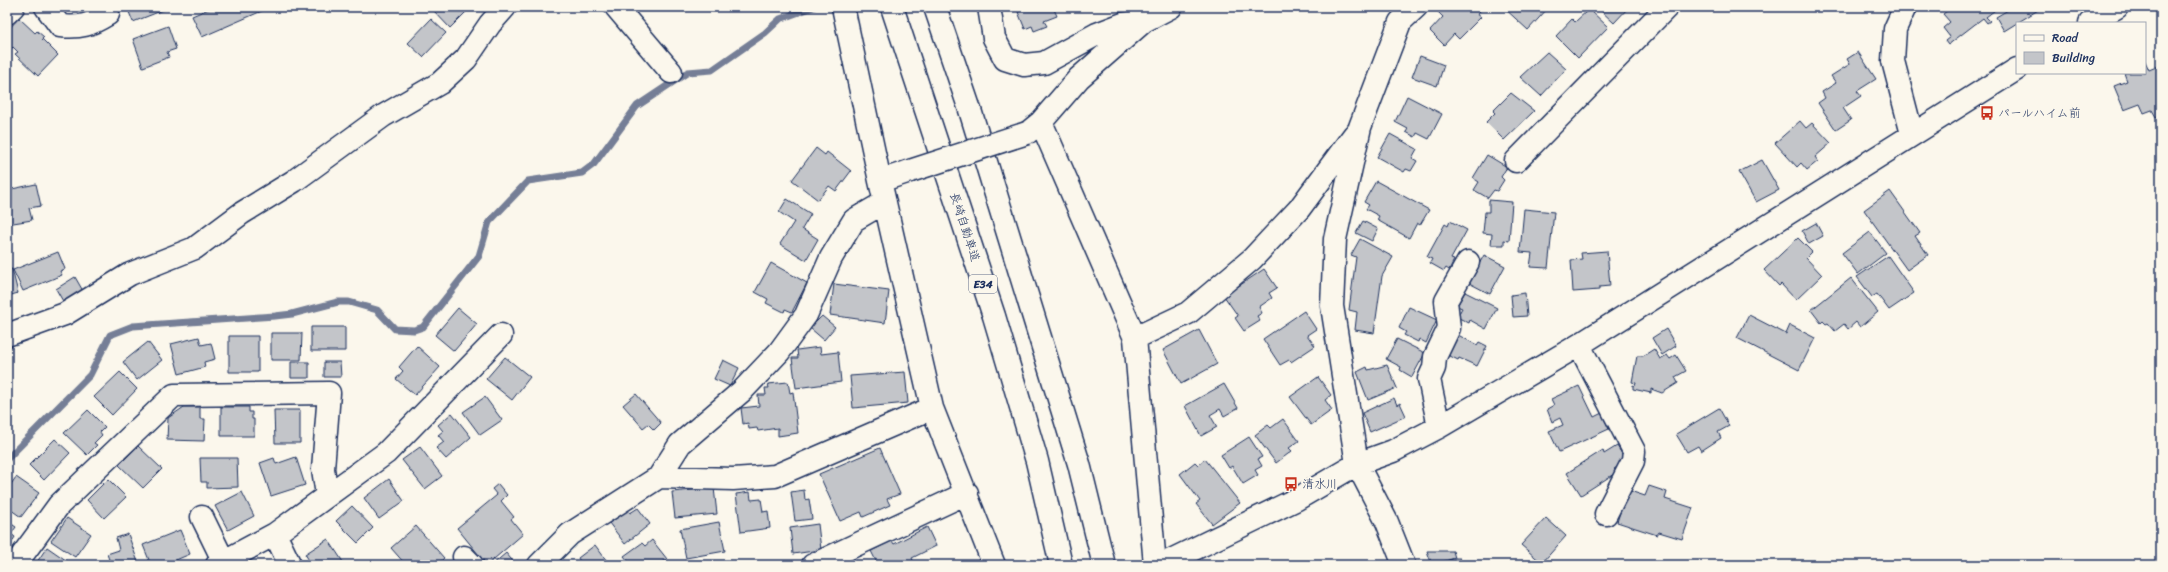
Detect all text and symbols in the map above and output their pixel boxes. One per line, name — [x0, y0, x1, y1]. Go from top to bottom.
legend — [2016, 22, 2146, 74]
text: Road — [2052, 27, 2079, 49]
text: Building — [2052, 47, 2095, 69]
place label: パールハイム前 — [1998, 102, 2081, 124]
bus stop icon: パールハイム前 — [1979, 105, 1995, 121]
street label: 長崎自動車道 — [943, 189, 987, 265]
road number: E34 — [969, 275, 997, 293]
place label: 清水川 — [1302, 473, 1338, 495]
bus stop icon: 清水川 — [1283, 476, 1299, 492]

